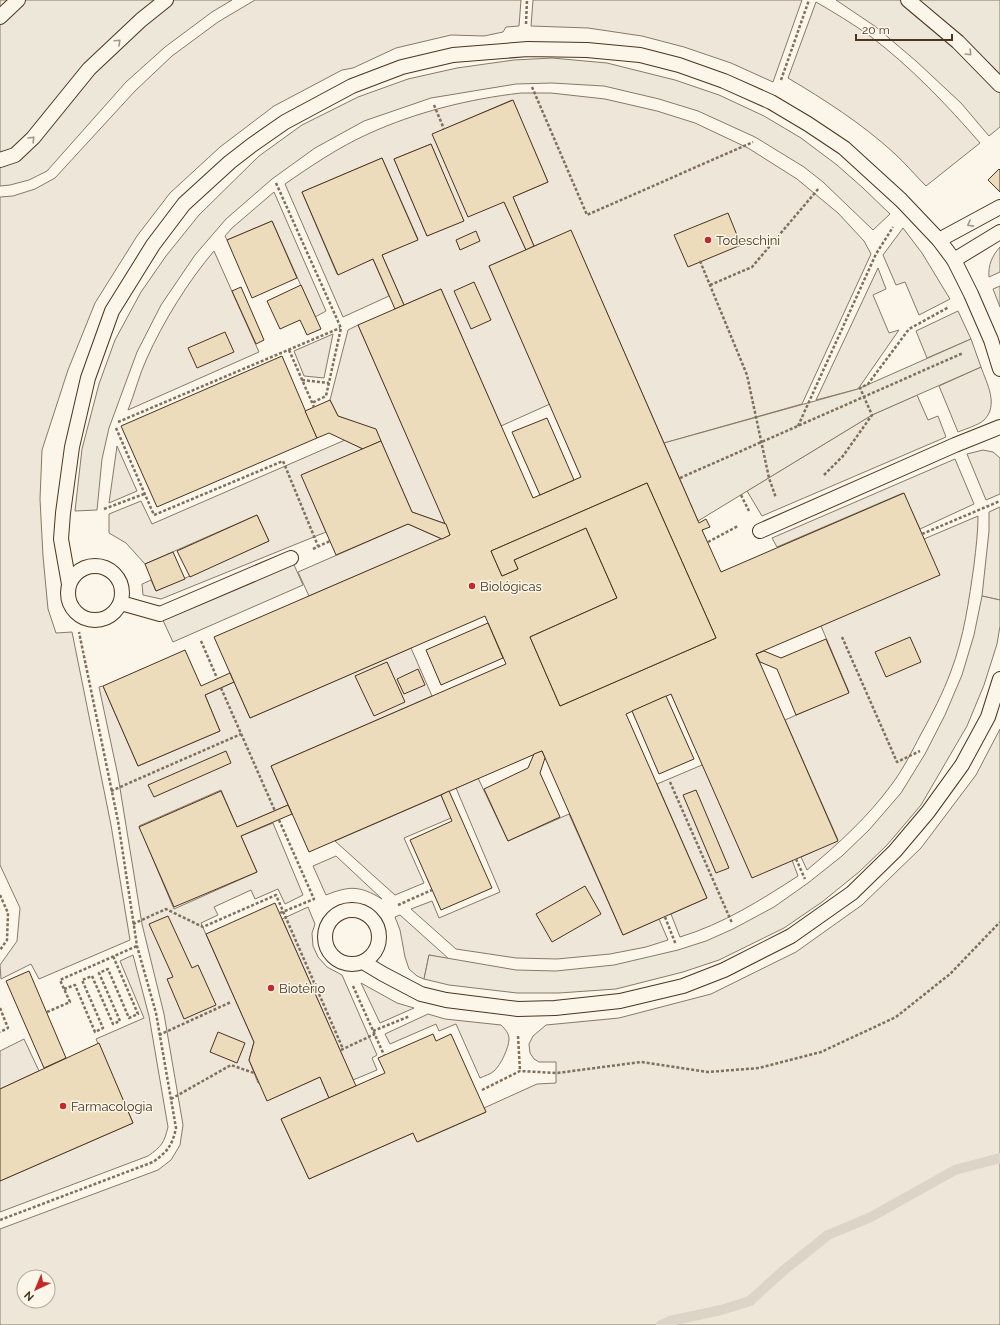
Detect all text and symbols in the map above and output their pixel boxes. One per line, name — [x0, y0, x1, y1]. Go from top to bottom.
scale bar — [856, 16, 952, 42]
text: 20 m — [862, 23, 890, 37]
one-way arrow — [113, 39, 121, 47]
one-way arrow — [964, 48, 972, 56]
one-way arrow — [27, 136, 34, 144]
one-way arrow — [967, 219, 974, 226]
place label: Todeschini — [716, 233, 780, 248]
marker: Todeschini — [703, 235, 713, 245]
place label: Biológicas — [480, 579, 542, 594]
marker: Biológicas — [467, 581, 477, 591]
place label: Biotério — [279, 981, 325, 996]
marker: Biotério — [266, 983, 276, 993]
place label: Farmacologia — [71, 1099, 153, 1114]
marker: Farmacologia — [58, 1101, 68, 1111]
north arrow — [16, 1269, 56, 1309]
text: N — [22, 1288, 37, 1303]

